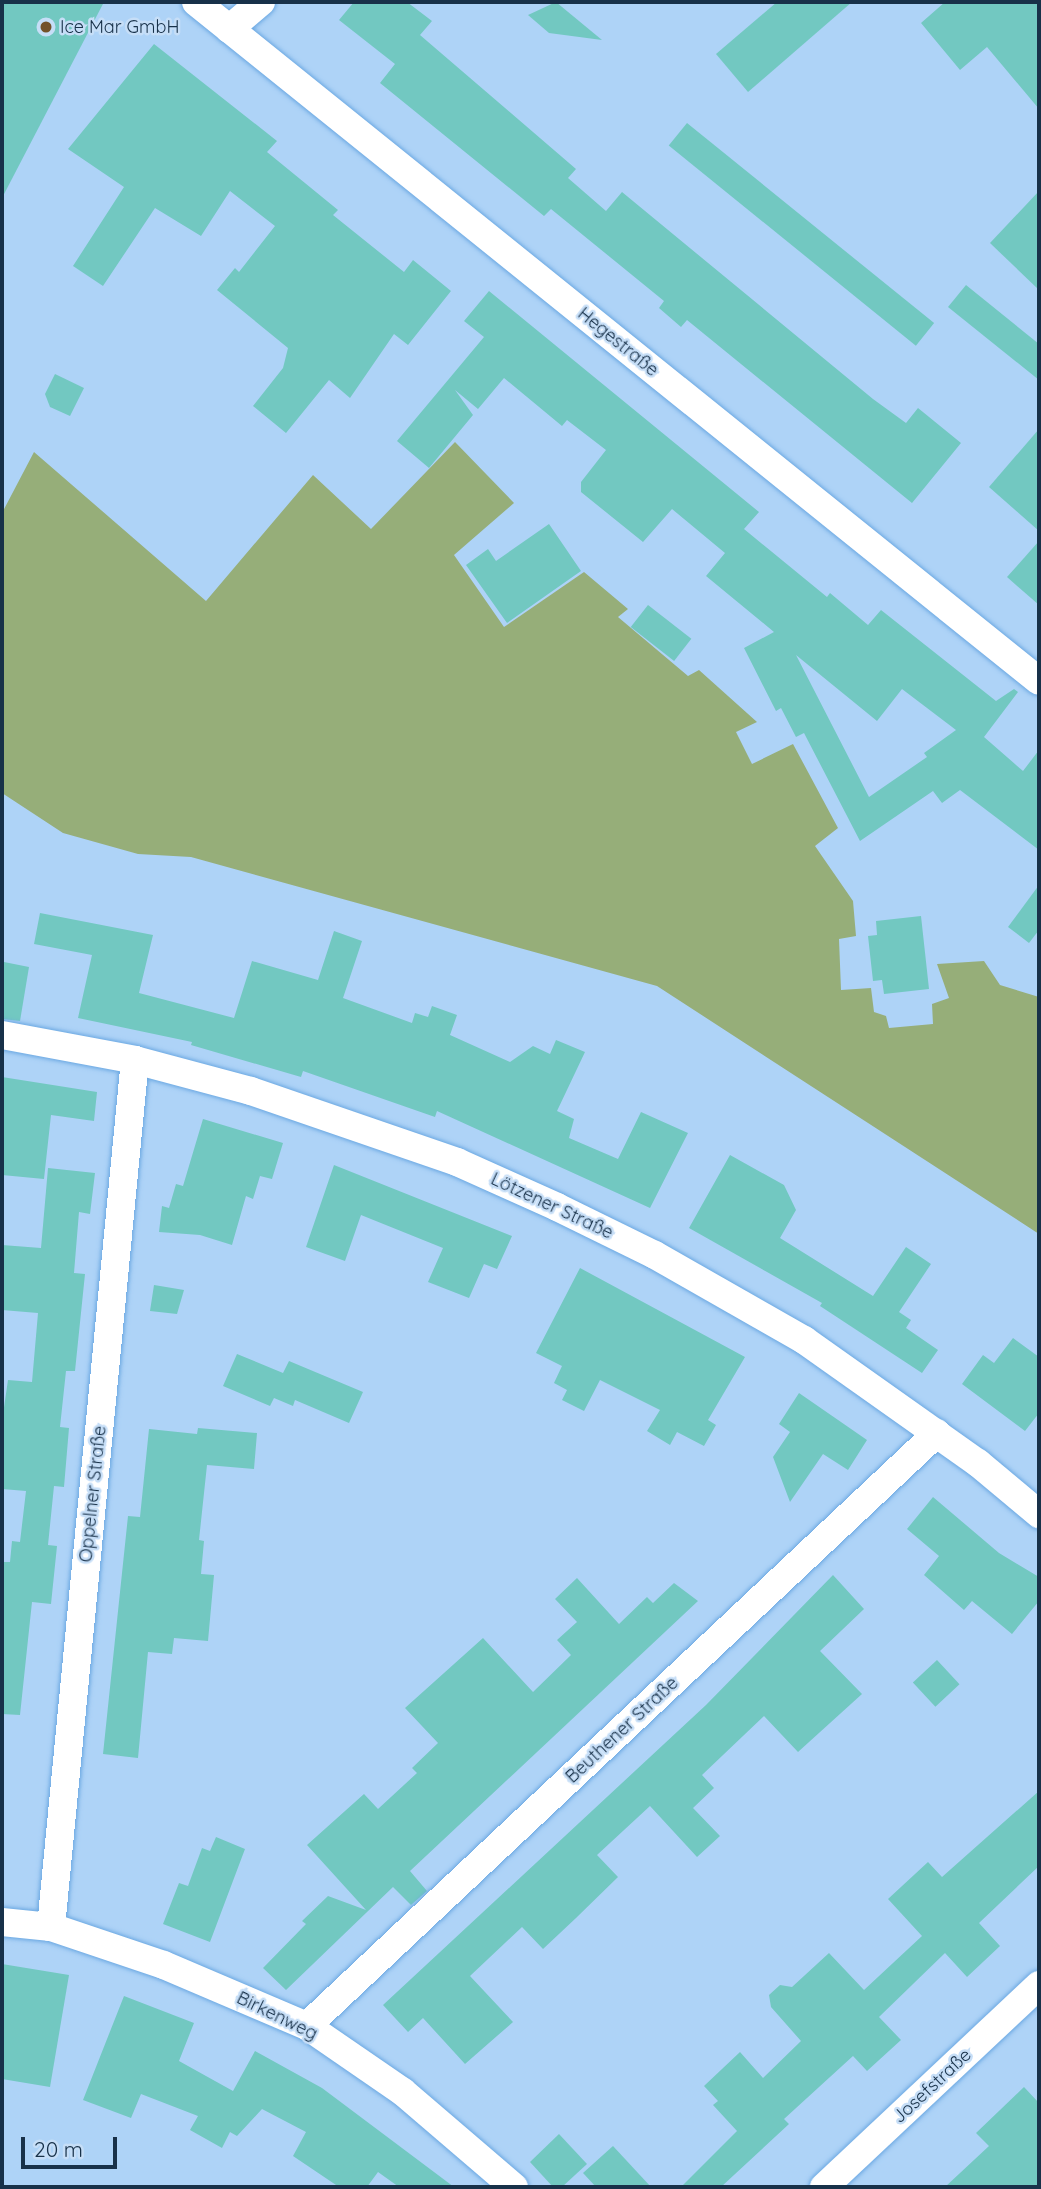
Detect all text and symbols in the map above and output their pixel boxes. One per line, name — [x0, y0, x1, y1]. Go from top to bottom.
place label: Ice Mar GmbH — [60, 16, 179, 38]
marker: Ice Mar GmbH — [38, 19, 54, 35]
street label: Hegestraße — [573, 303, 663, 381]
street label: Lötzener Straße — [487, 1168, 617, 1244]
street label: Oppelner Straße — [75, 1425, 111, 1563]
street label: Beuthener Straße — [561, 1672, 683, 1788]
street label: Birkenweg — [233, 1987, 321, 2045]
street label: Josefstraße — [888, 2044, 976, 2128]
scale bar — [24, 2122, 121, 2166]
text: 20 m — [34, 2136, 83, 2162]

